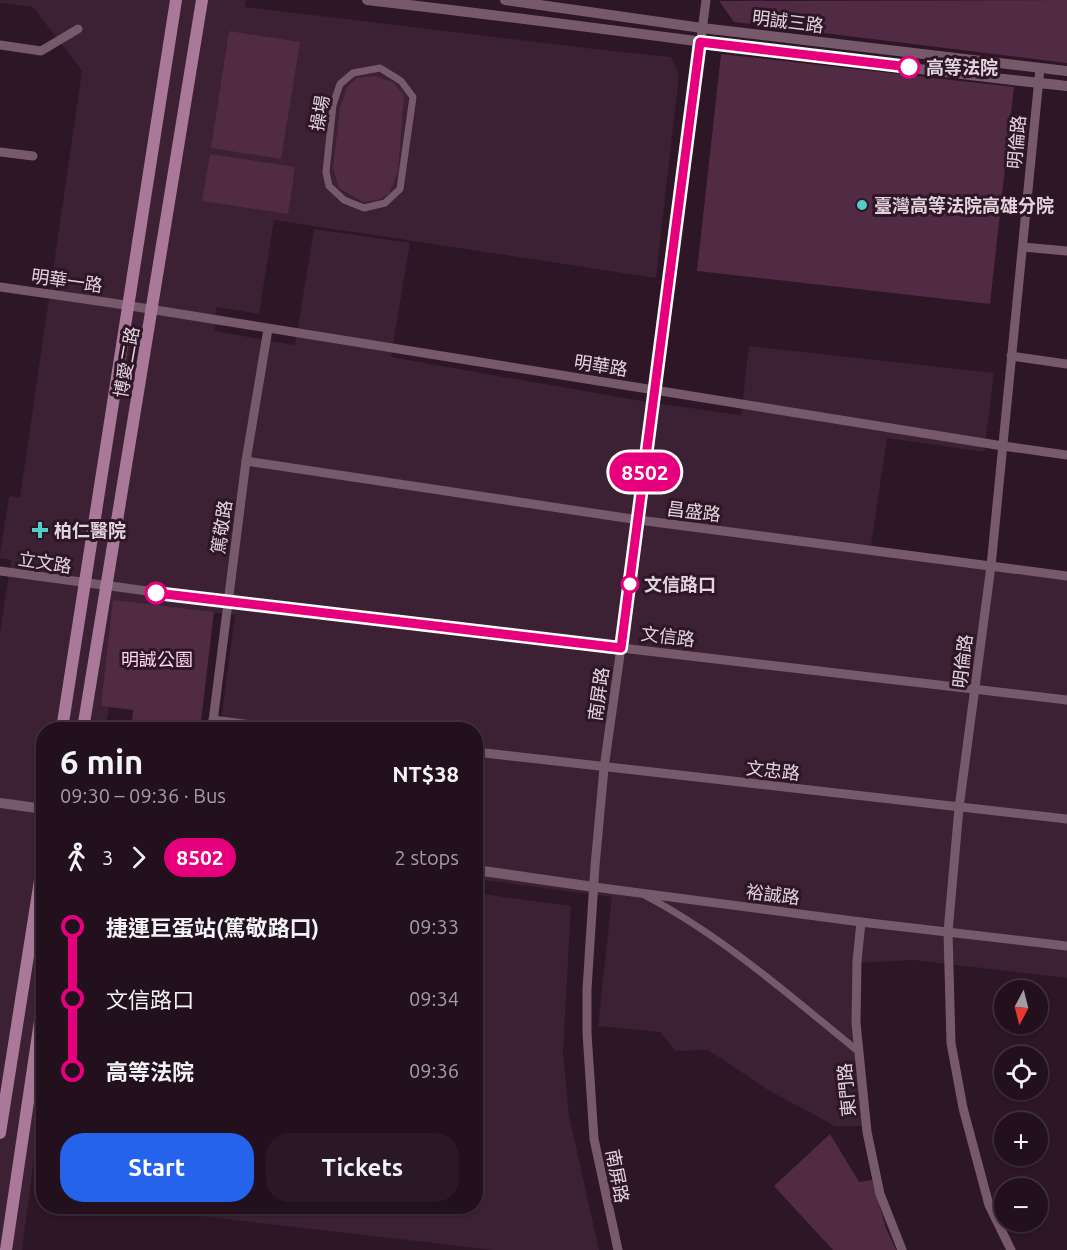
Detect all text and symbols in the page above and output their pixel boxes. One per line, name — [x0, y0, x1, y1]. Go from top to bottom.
street label: 明誠三路 — [751, 7, 825, 35]
marker: 高等法院 — [898, 56, 920, 78]
place label: 高等法院 — [926, 57, 998, 77]
street label: 操場 — [306, 94, 332, 132]
street label: 明倫路 — [1004, 114, 1028, 170]
place label: 臺灣高等法院高雄分院 — [874, 195, 1054, 215]
marker: 臺灣高等法院高雄分院 — [855, 198, 869, 212]
street label: 明華一路 — [30, 265, 104, 295]
street label: 博愛二路 — [110, 325, 142, 399]
street label: 明華路 — [573, 351, 629, 379]
line badge: 8502 — [603, 452, 687, 492]
text: 8502 — [621, 460, 669, 484]
street label: 昌盛路 — [666, 498, 722, 524]
street label: 篤敬路 — [207, 499, 235, 555]
place label: 柏仁醫院 — [54, 520, 126, 540]
marker: 柏仁醫院 — [31, 521, 49, 539]
street label: 立文路 — [17, 548, 73, 576]
place label: 文信路口 — [644, 574, 716, 594]
marker: 文信路口 — [621, 575, 639, 593]
unlabelled marker — [145, 582, 167, 604]
street label: 文信路 — [640, 623, 696, 649]
street label: 明倫路 — [949, 633, 975, 689]
park label: 明誠公園 — [121, 649, 193, 669]
street label: 南屏路 — [584, 666, 612, 722]
text: 6 min — [60, 743, 143, 780]
street label: 文忠路 — [745, 757, 801, 783]
text: NT$38 — [392, 761, 459, 786]
text: 09:30 – 09:36 · Bus — [60, 784, 226, 807]
icon: walk — [60, 841, 93, 874]
icon: forward — [122, 841, 155, 874]
text: 8502 — [176, 845, 224, 869]
text: 3 — [102, 846, 113, 869]
text: 2 stops — [395, 846, 459, 869]
street label: 裕誠路 — [745, 881, 801, 907]
text: 捷運巨蛋站(篤敬路口) — [106, 915, 319, 940]
text: 09:33 — [409, 915, 459, 938]
north arrow — [994, 980, 1048, 1034]
map controls — [994, 980, 1048, 1232]
text: 文信路口 — [106, 987, 194, 1012]
text: 09:34 — [409, 987, 459, 1010]
button: locate — [994, 1046, 1048, 1100]
text: 高等法院 — [106, 1059, 194, 1084]
text: 09:36 — [409, 1059, 459, 1082]
street label: 東門路 — [834, 1062, 858, 1118]
button: + — [994, 1112, 1048, 1166]
button: Start — [60, 1133, 254, 1202]
button: Tickets — [266, 1133, 459, 1202]
street label: 南屏路 — [603, 1148, 633, 1204]
button: − — [994, 1178, 1048, 1232]

